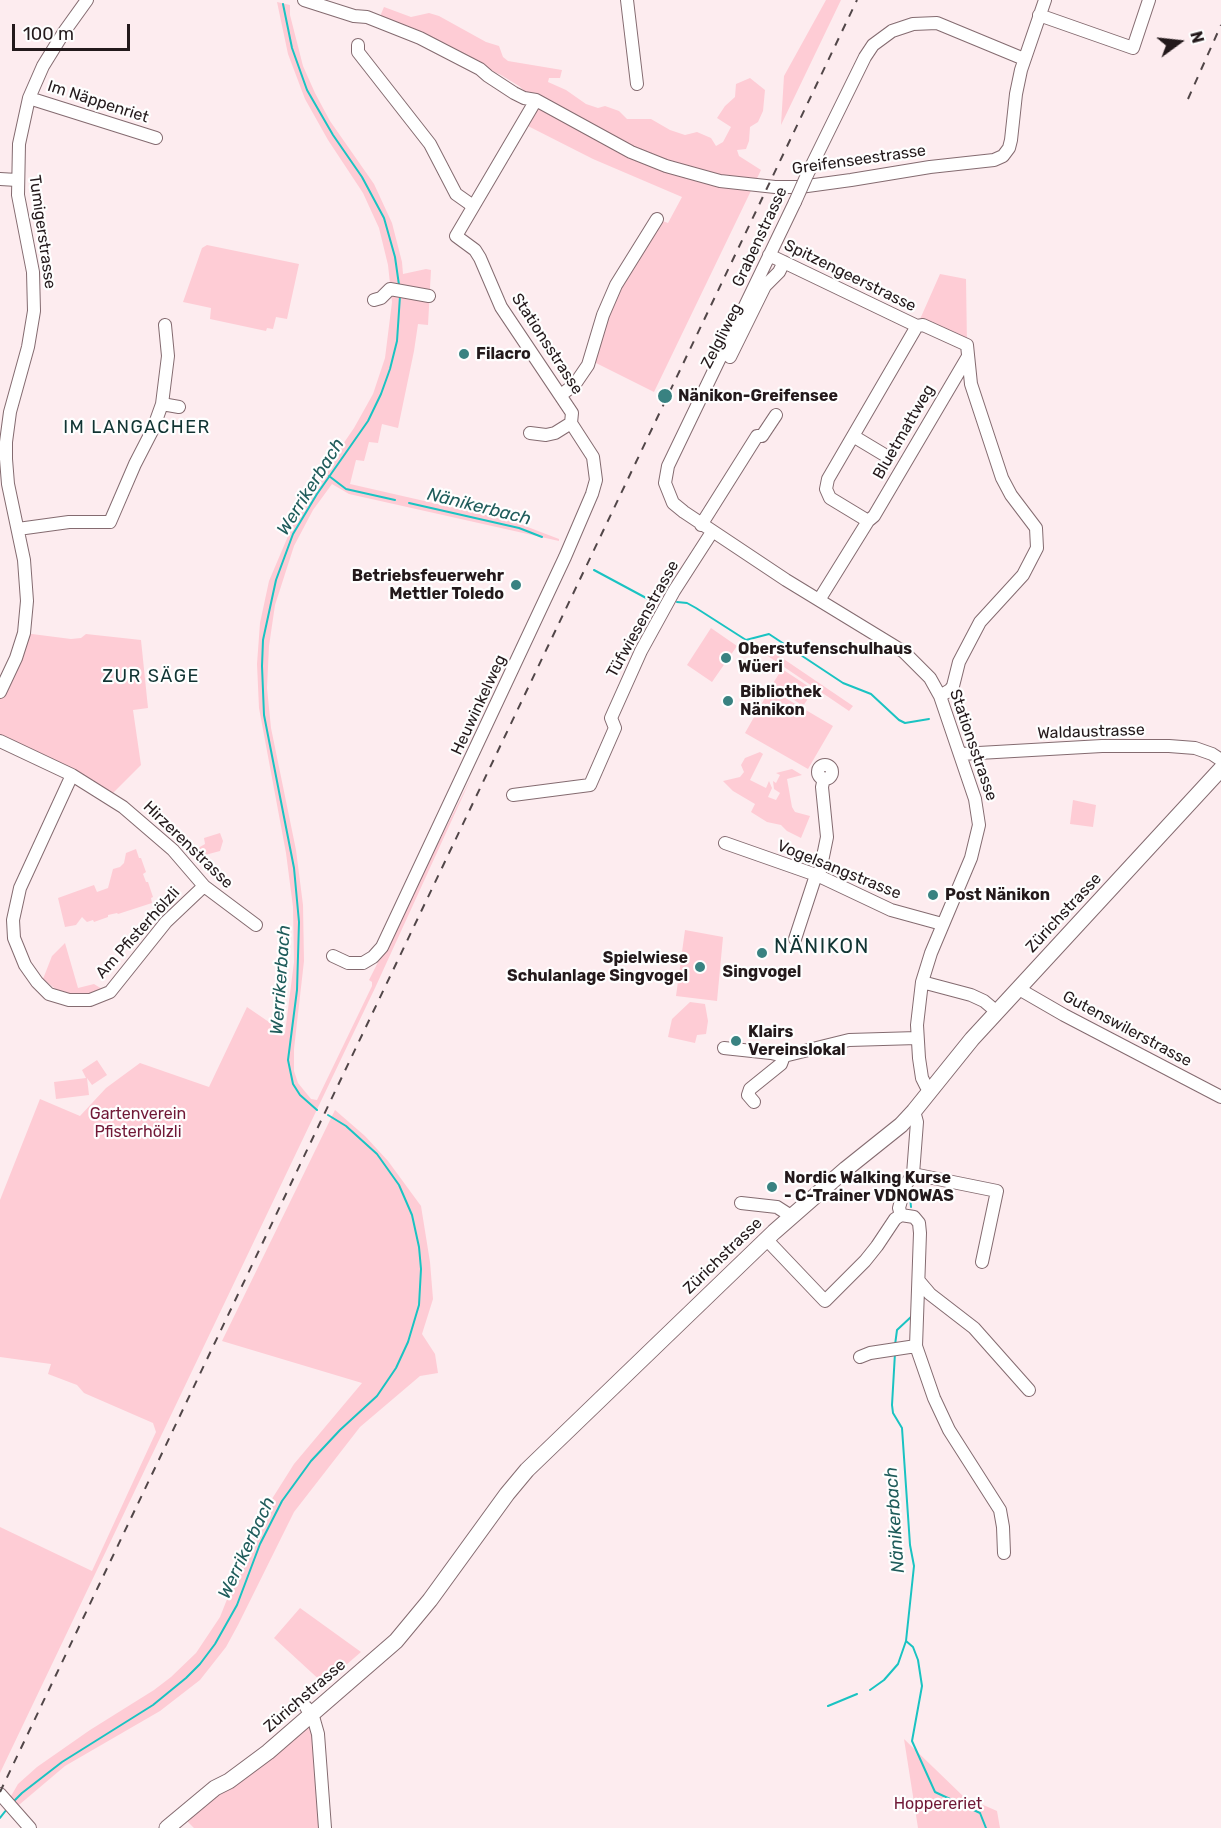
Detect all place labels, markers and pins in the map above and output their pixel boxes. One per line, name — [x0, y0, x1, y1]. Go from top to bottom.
place label: Filacro — [476, 344, 531, 364]
marker: Filacro — [457, 347, 471, 361]
place label: Nänikon-Greifensee — [678, 386, 838, 406]
marker: Nänikon-Greifensee — [656, 387, 674, 405]
place label: Betriebsfeuerwehr Mettler Toledo — [352, 566, 504, 604]
marker: Betriebsfeuerwehr Mettler Toledo — [509, 578, 523, 592]
place label: Oberstufenschulhaus Wüeri — [738, 639, 912, 677]
marker: Oberstufenschulhaus Wüeri — [719, 651, 733, 665]
place label: Bibliothek Nänikon — [740, 682, 822, 720]
marker: Bibliothek Nänikon — [721, 694, 735, 708]
place label: Post Nänikon — [945, 885, 1050, 905]
marker: Post Nänikon — [926, 888, 940, 902]
marker: Singvogel — [755, 946, 769, 960]
place label: Spielwiese Schulanlage Singvogel — [507, 948, 688, 986]
marker: Spielwiese Schulanlage Singvogel — [693, 960, 707, 974]
place label: Singvogel — [723, 962, 801, 982]
place label: Klairs Vereinslokal — [748, 1022, 846, 1060]
marker: Klairs Vereinslokal — [729, 1034, 743, 1048]
place label: Nordic Walking Kurse - C-Trainer VDNOWAS — [784, 1168, 954, 1206]
marker: Nordic Walking Kurse - C-Trainer VDNOWAS — [765, 1180, 779, 1194]

